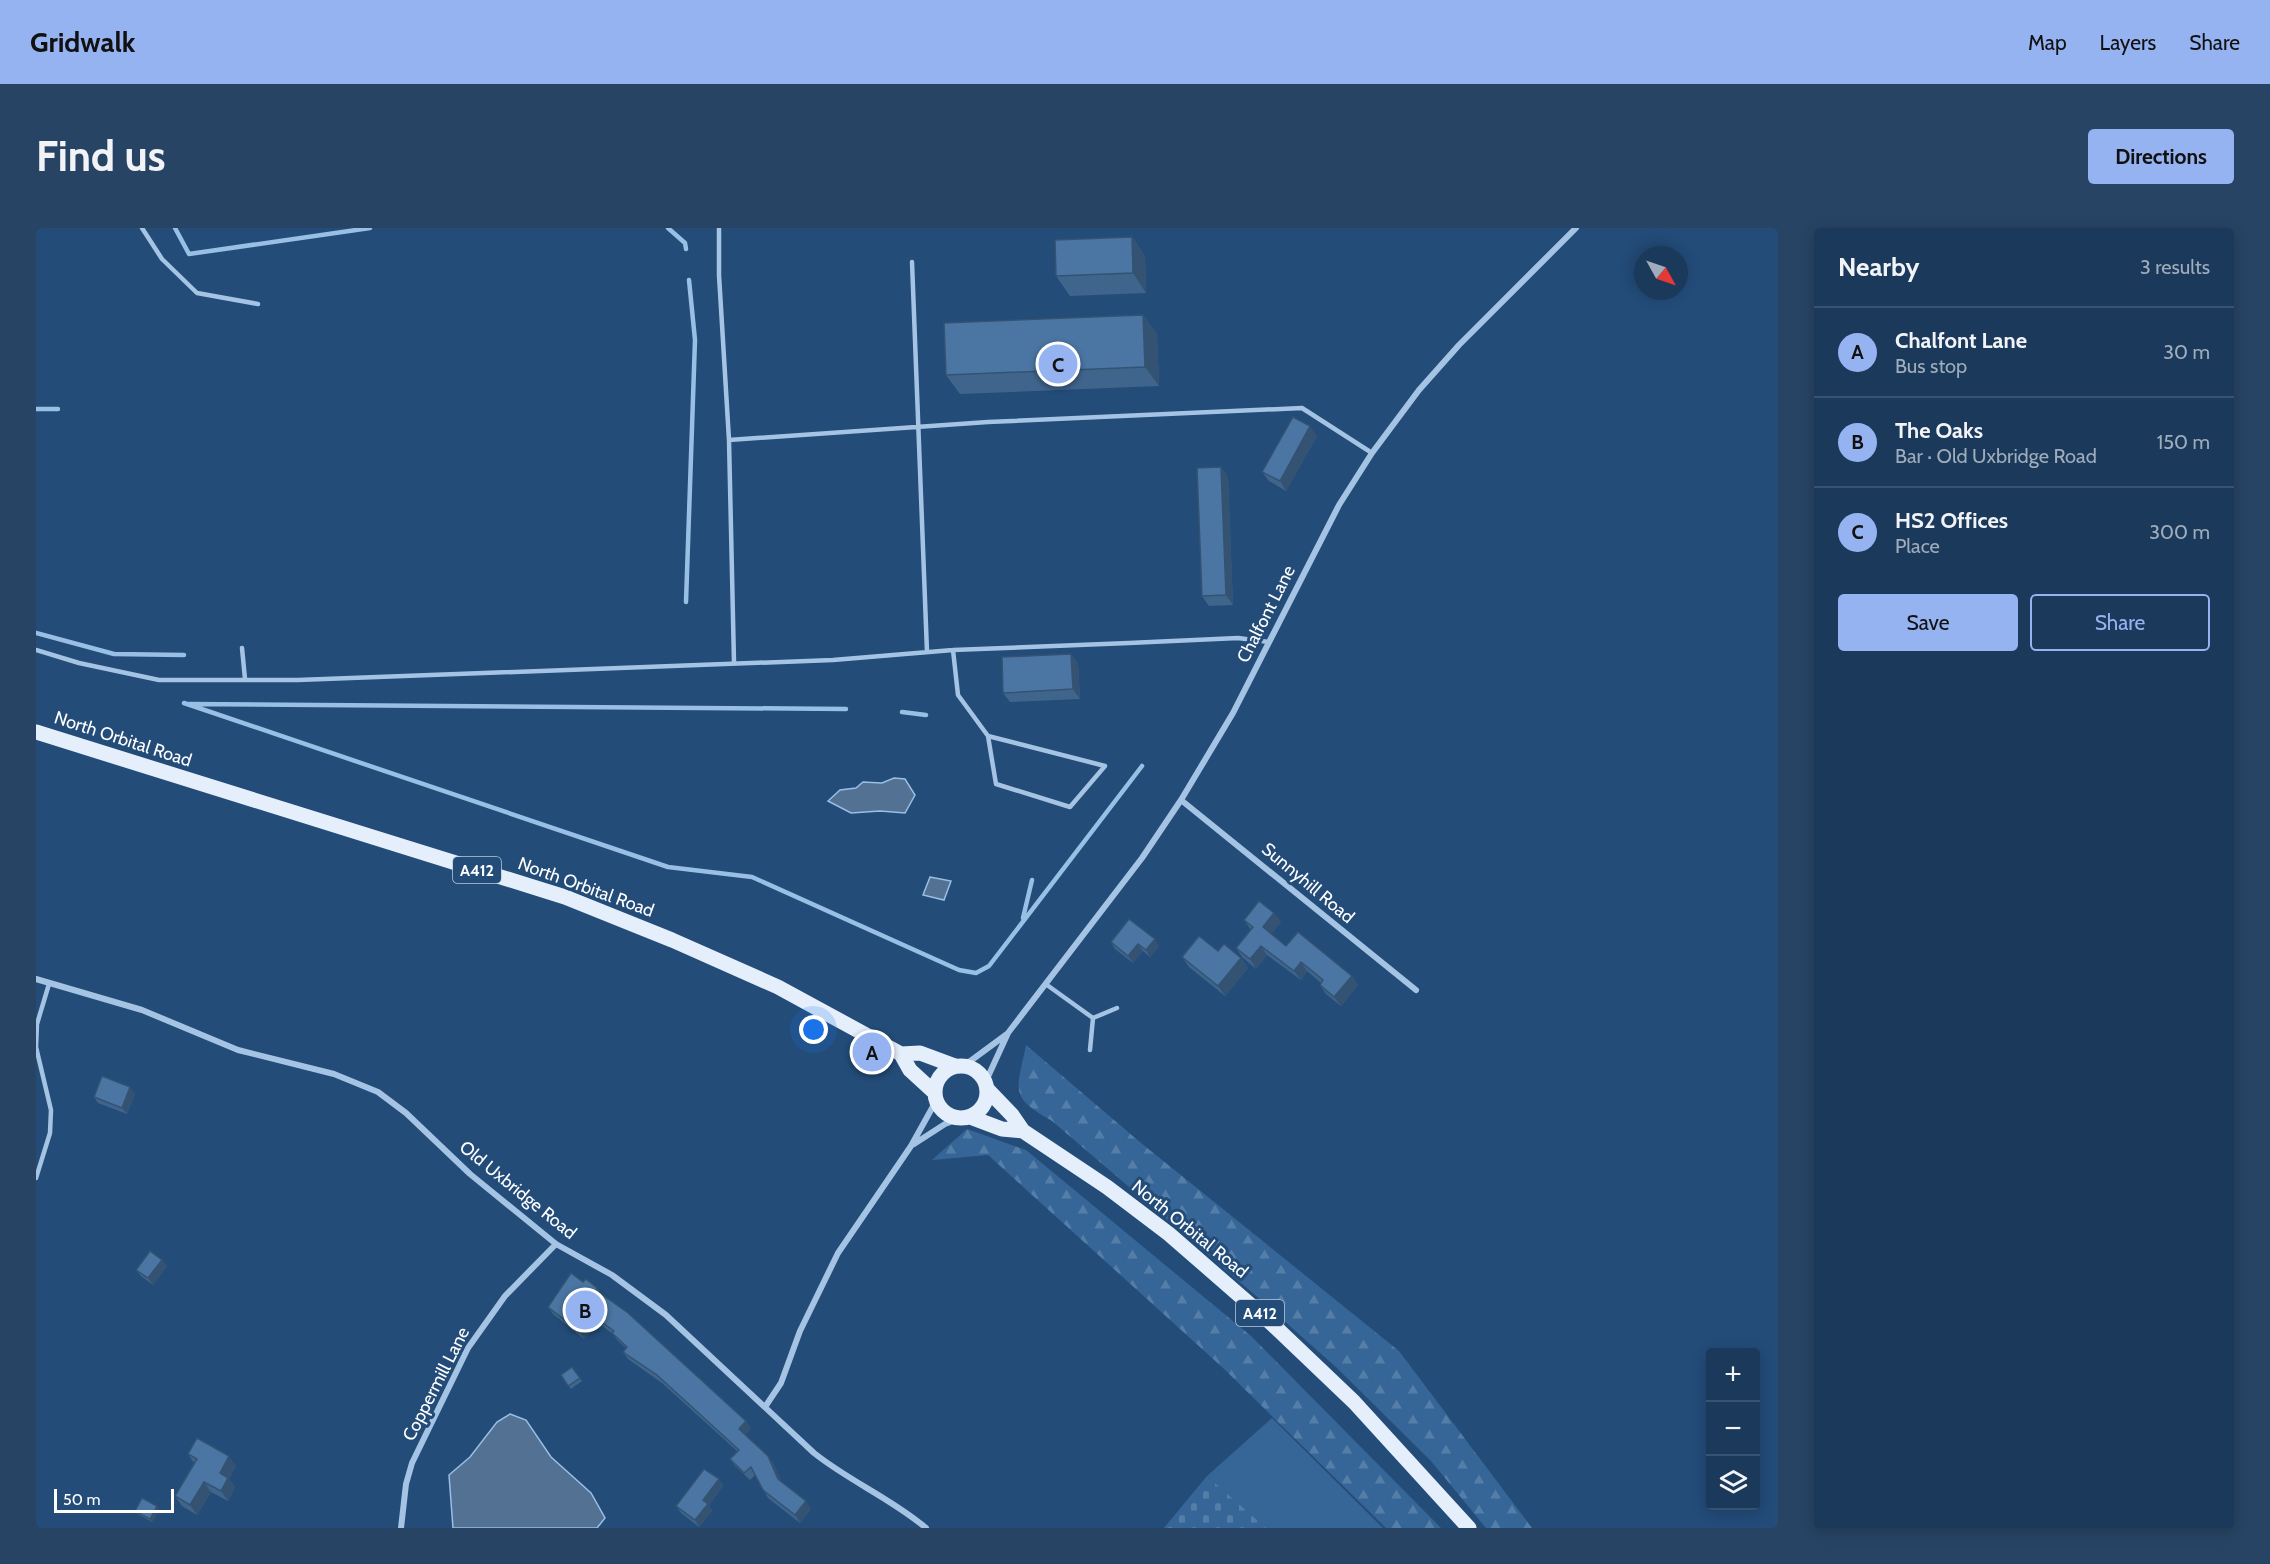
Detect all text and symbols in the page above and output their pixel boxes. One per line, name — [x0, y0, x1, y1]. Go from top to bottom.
text: Gridwalk — [30, 25, 135, 59]
text: Map — [2028, 30, 2067, 55]
text: Layers — [2100, 30, 2156, 55]
text: Share — [2189, 30, 2240, 55]
button: Directions — [2088, 129, 2234, 184]
text: Find us — [36, 130, 165, 182]
north arrow — [1634, 246, 1688, 300]
text: Nearby — [1838, 251, 1919, 283]
text: 3 results — [2140, 255, 2210, 279]
text: Chalfont Lane — [1895, 327, 2027, 354]
text: A — [1851, 340, 1864, 364]
text: 30 m — [2163, 340, 2210, 364]
pin: C — [1038, 342, 1078, 386]
text: Bus stop — [1895, 354, 1967, 378]
text: The Oaks — [1895, 417, 1983, 444]
text: B — [1851, 430, 1864, 454]
text: 150 m — [2157, 430, 2210, 454]
text: Bar · Old Uxbridge Road — [1895, 444, 2097, 468]
text: HS2 Offices — [1895, 507, 2008, 534]
text: C — [1851, 520, 1864, 544]
text: 300 m — [2149, 520, 2210, 544]
text: Place — [1895, 534, 1940, 558]
street label: Chalfont Lane — [1232, 562, 1300, 666]
button: Save — [1838, 594, 2018, 651]
button: Share — [2030, 594, 2210, 651]
street label: North Orbital Road — [52, 706, 194, 772]
street label: Sunnyhill Road — [1257, 838, 1359, 928]
street label: North Orbital Road — [515, 852, 657, 922]
road number: A412 — [453, 857, 501, 883]
your location — [799, 1015, 828, 1044]
pin: A — [852, 1030, 892, 1074]
street label: Old Uxbridge Road — [455, 1136, 581, 1244]
street label: North Orbital Road — [1127, 1175, 1253, 1283]
pin: B — [566, 1288, 604, 1332]
road number: A412 — [1236, 1300, 1284, 1326]
street label: Coppermill Lane — [398, 1323, 474, 1445]
map controls — [1706, 1348, 1760, 1510]
button: + — [1706, 1348, 1760, 1402]
button: − — [1706, 1402, 1760, 1456]
button: layers — [1706, 1456, 1760, 1510]
scale bar — [54, 1486, 174, 1514]
text: 50 m — [63, 1490, 100, 1509]

